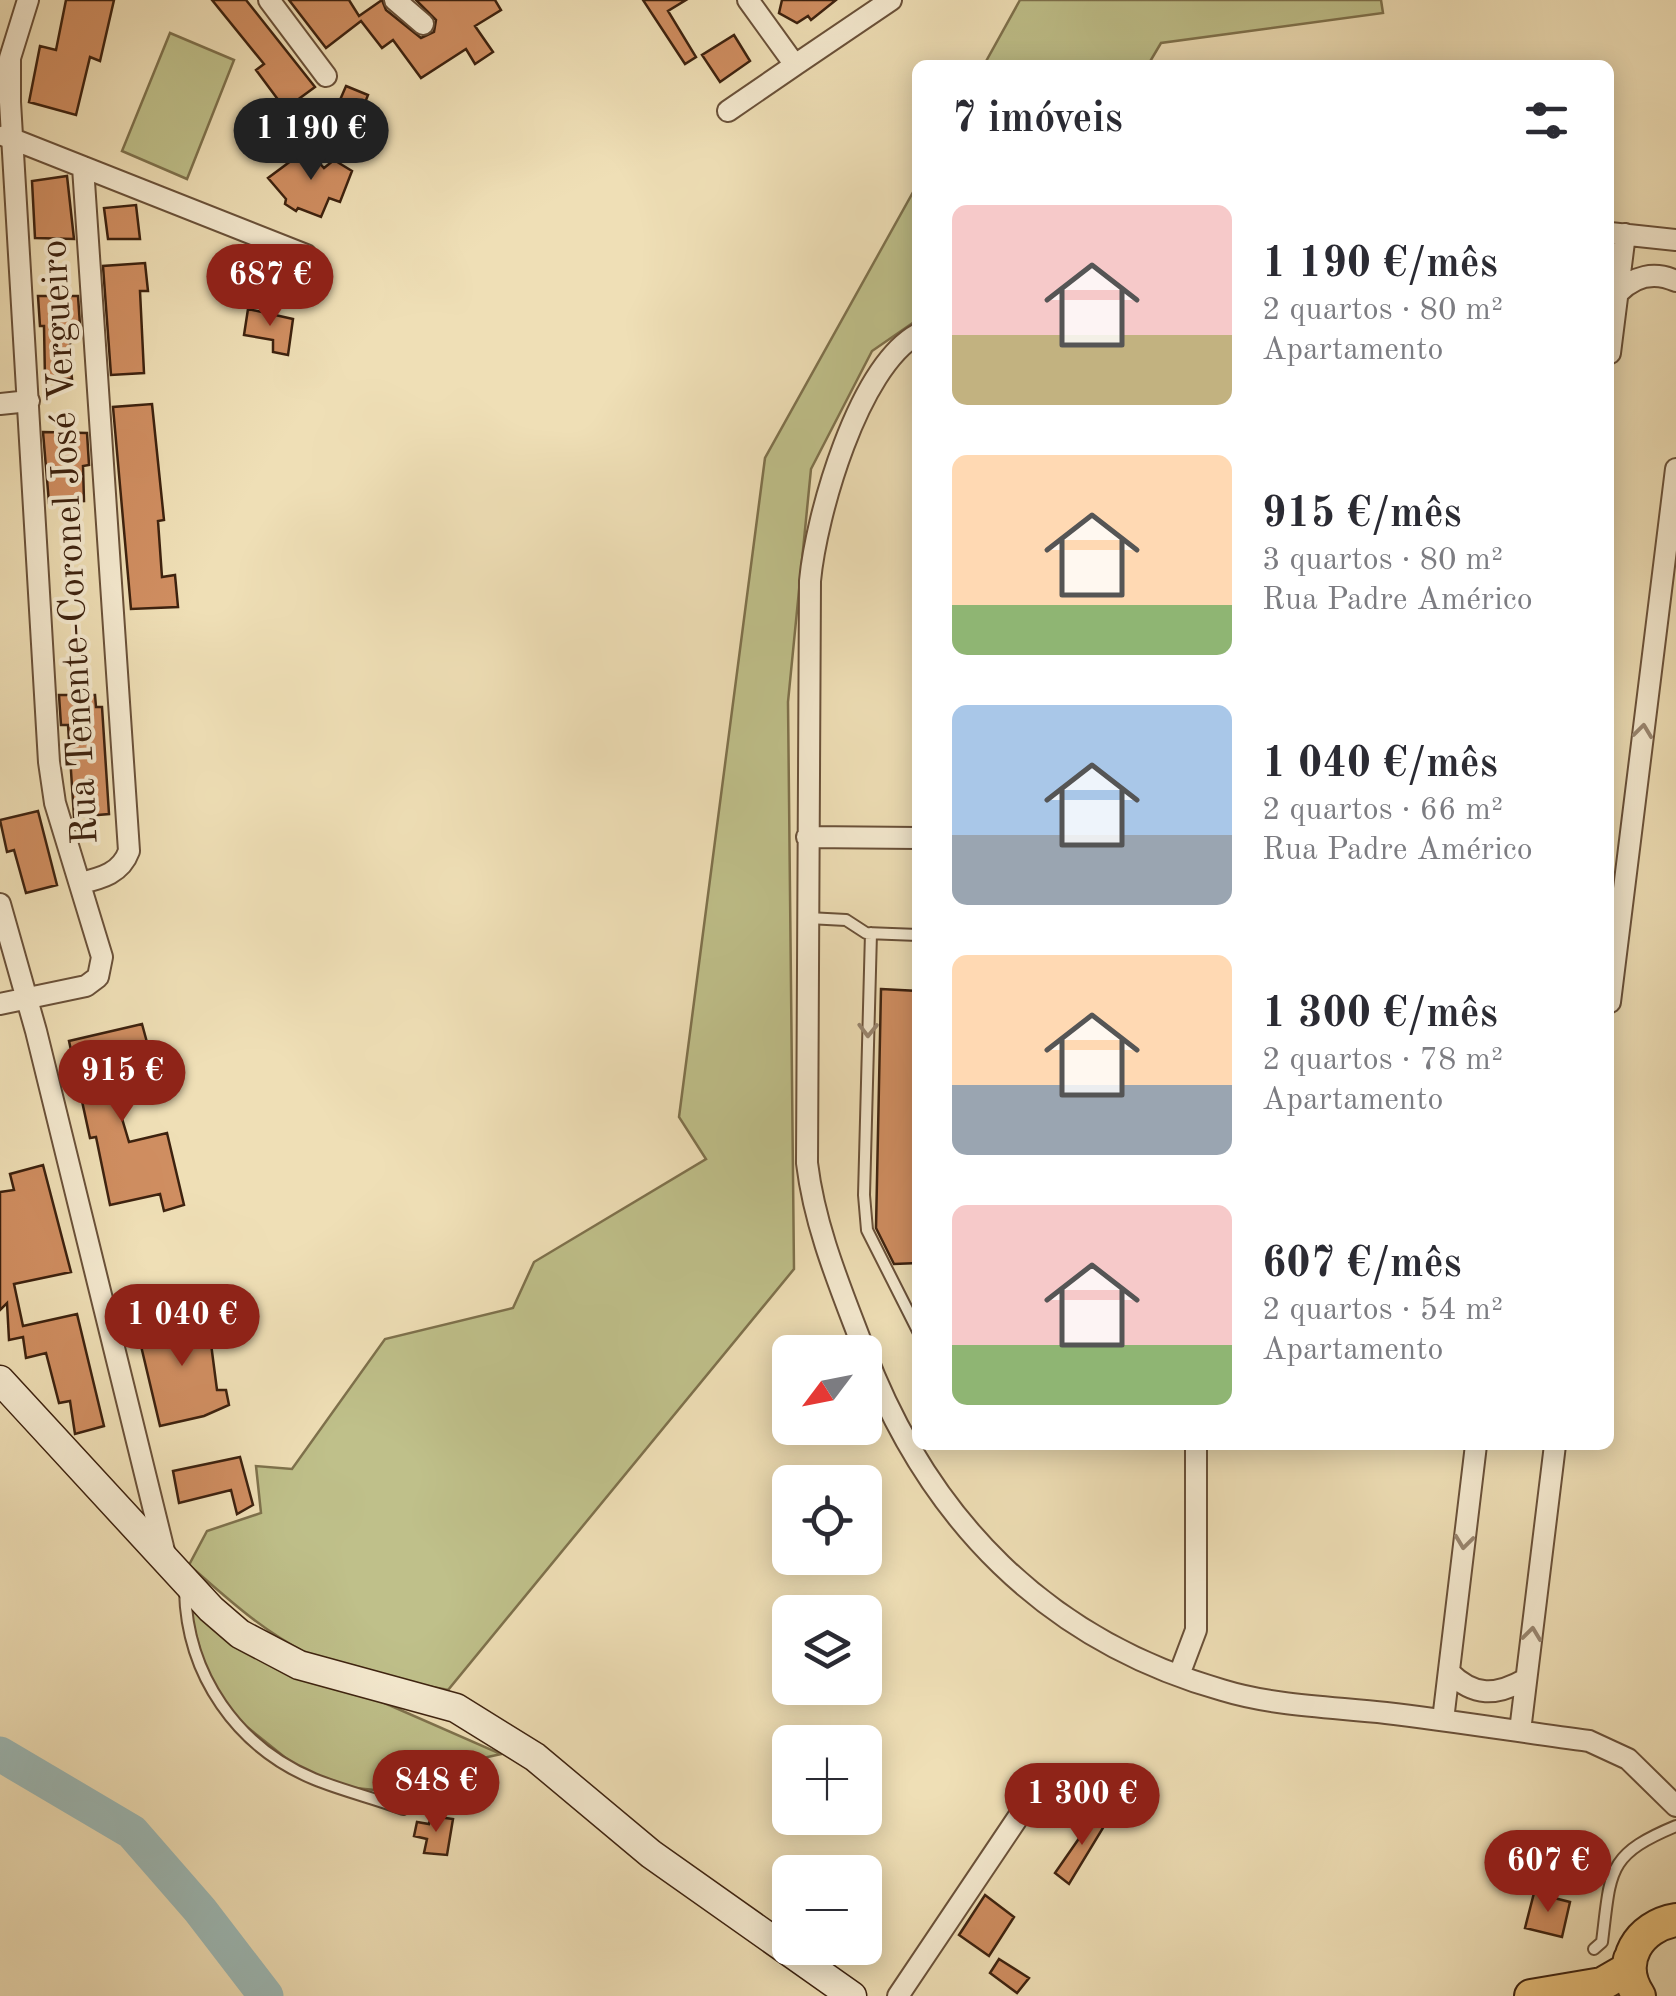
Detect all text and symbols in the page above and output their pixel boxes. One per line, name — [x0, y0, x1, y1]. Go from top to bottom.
icon: filters — [1519, 93, 1574, 148]
pin: 1 190 € — [219, 98, 403, 183]
text: 7 imóveis — [952, 99, 1123, 141]
text: 1 190 € — [256, 114, 366, 146]
street label: Rua Tenente-Coronel José Vergueiro — [36, 239, 106, 845]
pin: 687 € — [200, 244, 340, 329]
text: 1 190 €/mês — [1262, 244, 1498, 286]
icon: home — [1032, 245, 1152, 365]
text: 687 € — [228, 260, 312, 292]
text: 2 quartos · 80 m² — [1262, 295, 1503, 327]
text: Apartamento — [1262, 335, 1443, 367]
text: 915 €/mês — [1262, 494, 1462, 536]
icon: home — [1032, 495, 1152, 615]
text: 3 quartos · 80 m² — [1262, 545, 1503, 577]
text: Rua Padre Américo — [1262, 585, 1533, 617]
one-way arrow — [1632, 723, 1653, 740]
text: 1 040 €/mês — [1262, 744, 1498, 786]
icon: home — [1032, 745, 1152, 865]
text: 2 quartos · 66 m² — [1262, 795, 1503, 827]
text: Rua Padre Américo — [1262, 835, 1533, 867]
text: 1 300 €/mês — [1262, 994, 1498, 1036]
icon: home — [1032, 995, 1152, 1115]
one-way arrow — [857, 1024, 879, 1039]
pin: 915 € — [52, 1040, 192, 1125]
text: 2 quartos · 78 m² — [1262, 1045, 1503, 1077]
text: 915 € — [80, 1056, 164, 1088]
text: Apartamento — [1262, 1085, 1443, 1117]
text: 607 €/mês — [1262, 1244, 1462, 1286]
icon: home — [1032, 1245, 1152, 1365]
pin: 1 040 € — [90, 1284, 274, 1369]
text: 2 quartos · 54 m² — [1262, 1295, 1503, 1327]
text: 1 040 € — [127, 1300, 237, 1332]
north arrow — [772, 1335, 882, 1445]
map controls — [772, 1335, 882, 1965]
text: Apartamento — [1262, 1335, 1443, 1367]
button: locate — [772, 1465, 882, 1575]
one-way arrow — [1455, 1533, 1476, 1550]
button: layers — [772, 1595, 882, 1705]
one-way arrow — [1520, 1626, 1541, 1643]
button: + — [772, 1725, 882, 1835]
pin: 848 € — [366, 1750, 506, 1835]
pin: 1 300 € — [990, 1763, 1174, 1848]
text: 848 € — [394, 1766, 478, 1798]
text: 1 300 € — [1027, 1779, 1137, 1811]
pin: 607 € — [1478, 1830, 1618, 1915]
text: 607 € — [1506, 1846, 1590, 1878]
button: − — [772, 1855, 882, 1965]

